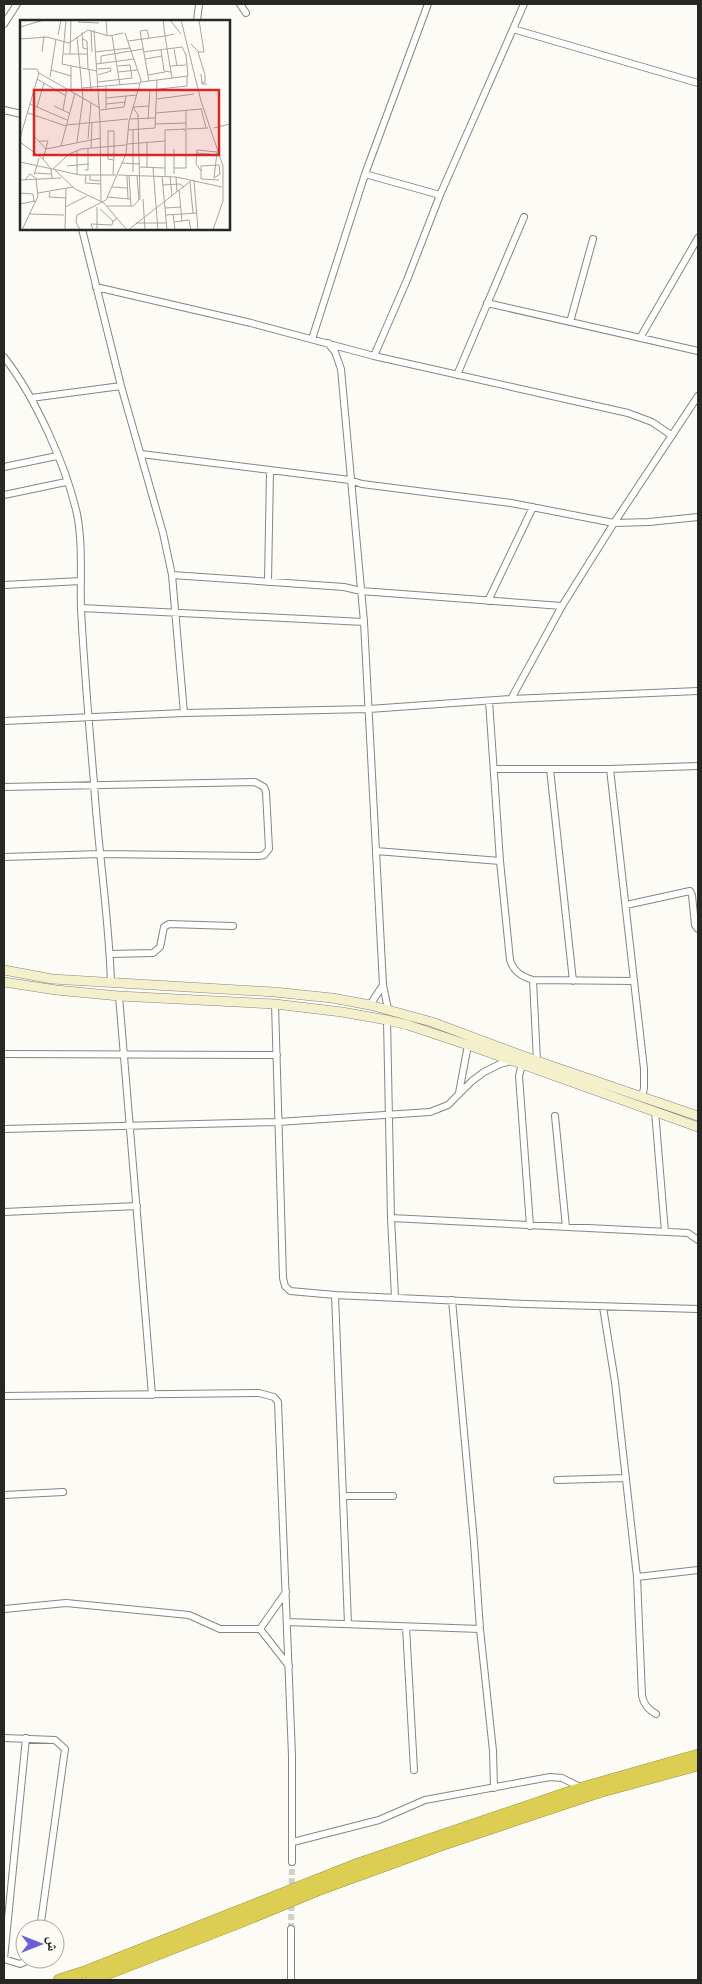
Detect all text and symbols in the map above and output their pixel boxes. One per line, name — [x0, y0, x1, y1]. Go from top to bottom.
inset map — [20, 20, 230, 230]
north arrow — [15, 1919, 65, 1969]
text: ش — [39, 1937, 63, 1952]

